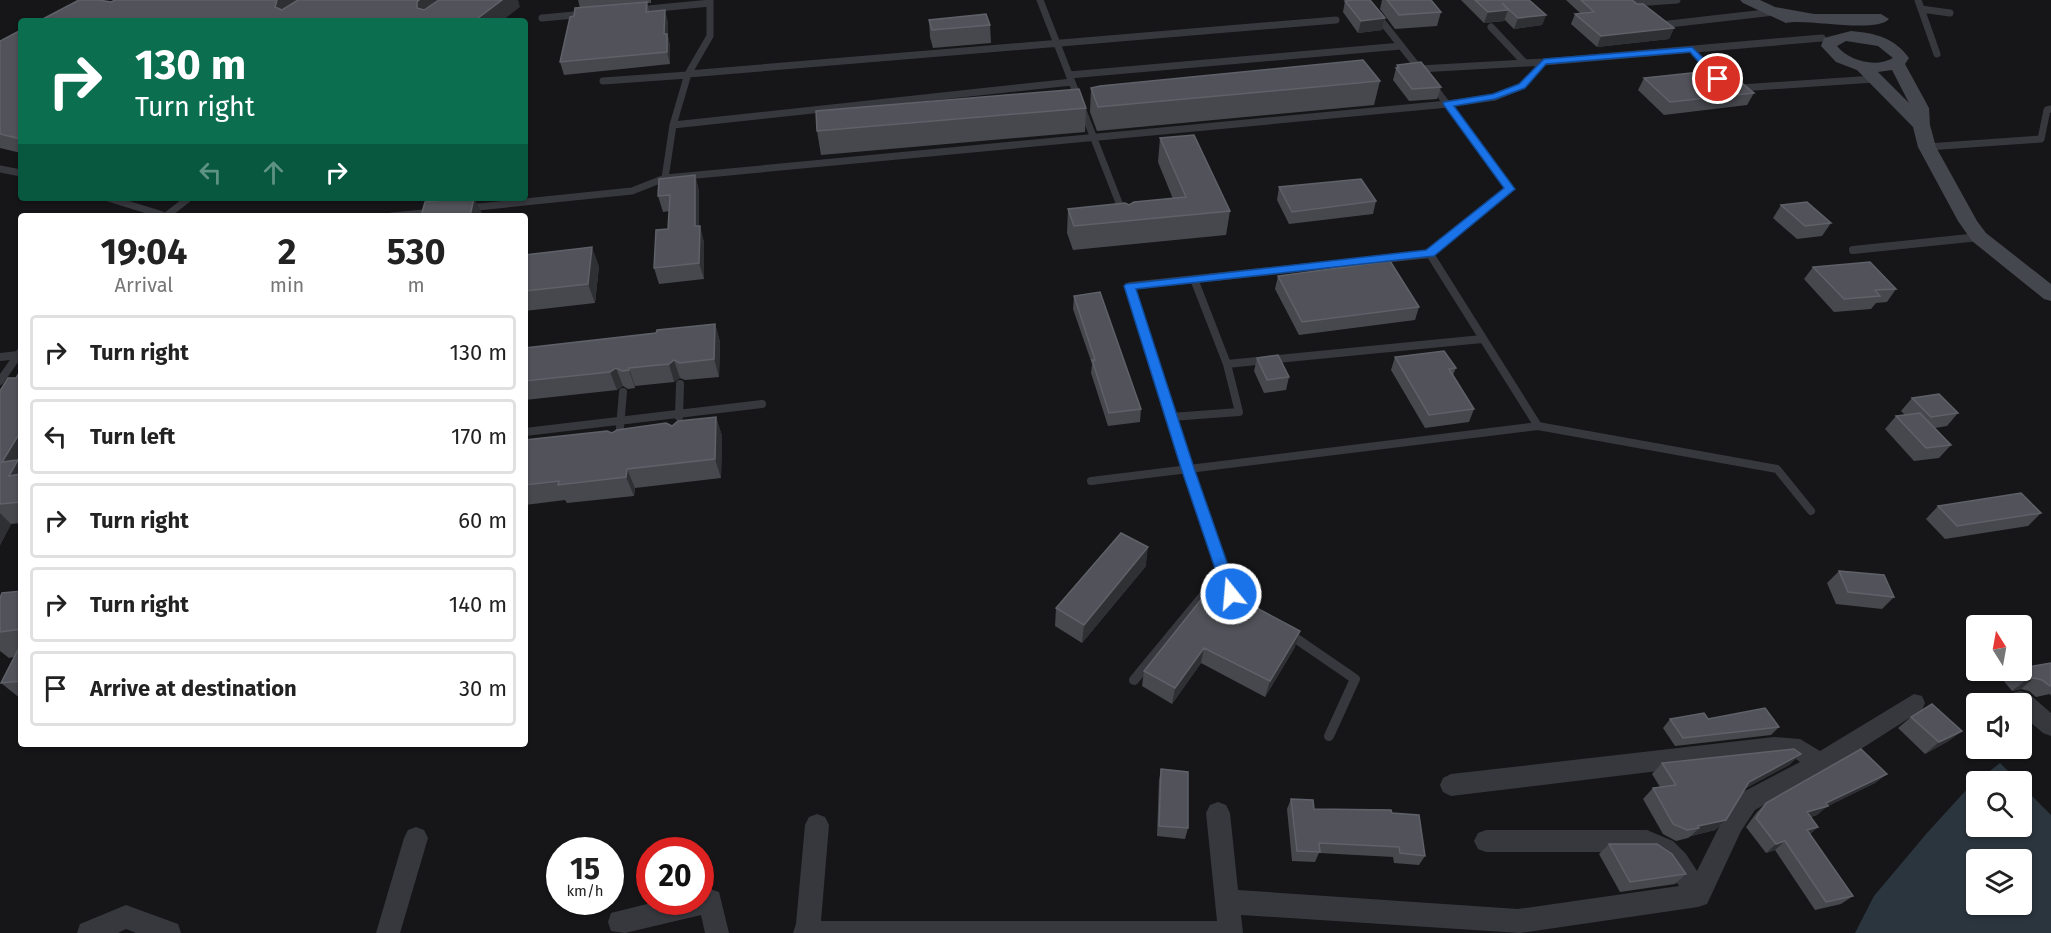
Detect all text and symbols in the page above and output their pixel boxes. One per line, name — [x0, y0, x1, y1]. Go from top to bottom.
text: 130 m — [135, 40, 246, 90]
icon: right — [36, 42, 114, 120]
pin — [1692, 53, 1743, 104]
icon: arrive — [1701, 62, 1734, 95]
text: Turn right — [135, 91, 255, 123]
icon: left — [194, 156, 227, 189]
icon: ahead — [257, 156, 290, 189]
icon: right — [320, 156, 353, 189]
text: 19:04 — [100, 230, 187, 274]
text: 2 — [278, 230, 296, 274]
text: 530 — [387, 230, 446, 274]
text: Arrival — [115, 273, 173, 297]
text: min — [270, 273, 304, 297]
text: m — [408, 273, 425, 297]
icon: right — [39, 336, 72, 369]
text: Turn right — [90, 339, 189, 366]
text: 130 m — [450, 339, 507, 366]
icon: left — [39, 420, 72, 453]
text: Turn left — [90, 423, 175, 450]
text: 170 m — [451, 423, 507, 450]
icon: right — [39, 504, 72, 537]
text: Turn right — [90, 507, 189, 534]
text: 60 m — [458, 507, 507, 534]
position arrow — [1199, 562, 1263, 626]
icon: right — [39, 588, 72, 621]
text: Turn right — [90, 591, 189, 618]
text: 140 m — [449, 591, 507, 618]
north arrow — [1966, 615, 2032, 681]
map controls — [1966, 615, 2032, 915]
icon: arrive — [39, 672, 72, 705]
text: Arrive at destination — [90, 675, 297, 702]
text: 30 m — [459, 675, 507, 702]
button: sound — [1966, 693, 2032, 759]
button: search — [1966, 771, 2032, 837]
speed limit sign: 20 — [636, 837, 714, 915]
button: layers — [1966, 849, 2032, 915]
text: 15 — [570, 851, 600, 887]
text: km/h — [566, 882, 604, 900]

